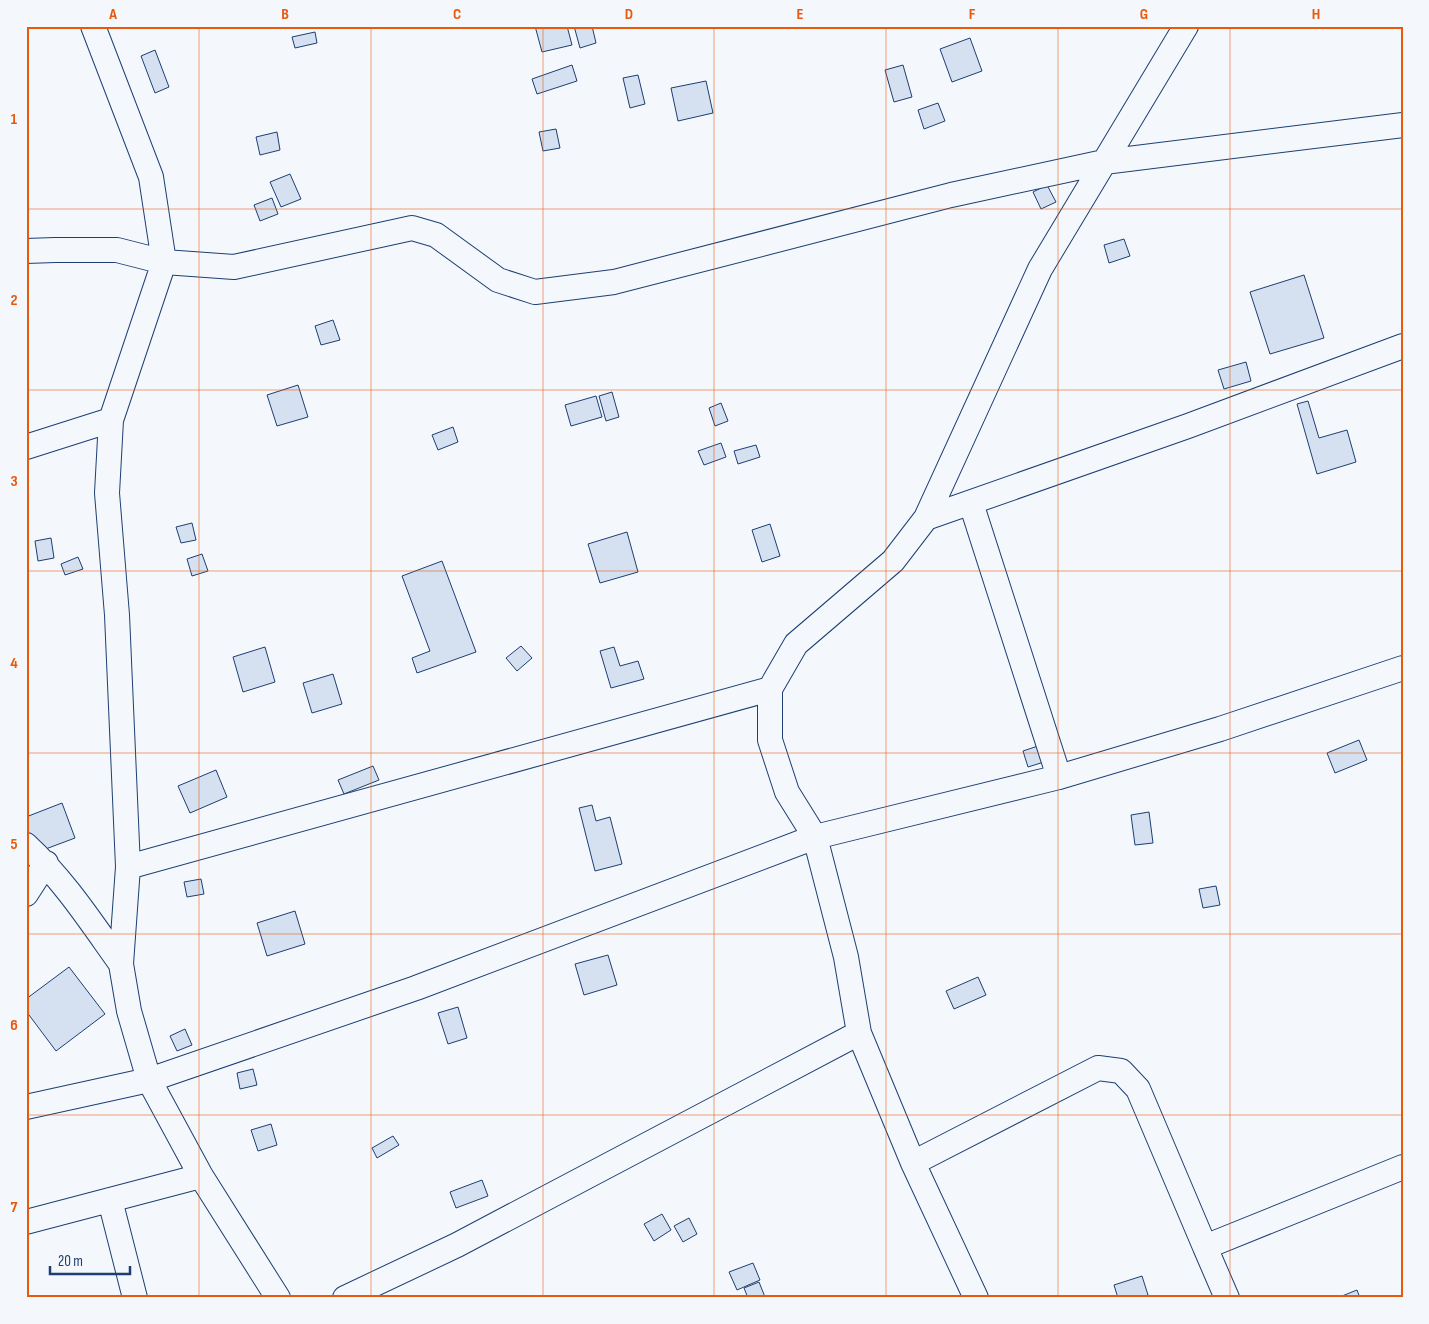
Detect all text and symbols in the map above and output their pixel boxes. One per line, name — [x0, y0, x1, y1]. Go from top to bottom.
text: A — [108, 5, 117, 24]
text: B — [281, 5, 289, 24]
text: C — [453, 5, 461, 24]
text: D — [625, 5, 633, 24]
text: E — [797, 5, 804, 24]
text: F — [969, 5, 976, 24]
text: G — [1140, 5, 1148, 24]
text: H — [1312, 5, 1320, 24]
text: 1 — [11, 110, 18, 129]
text: 2 — [10, 291, 18, 310]
text: 3 — [10, 472, 18, 491]
text: 4 — [10, 654, 18, 673]
text: 5 — [10, 835, 18, 854]
text: 6 — [10, 1016, 18, 1035]
text: 7 — [11, 1198, 18, 1217]
scale bar — [50, 1244, 130, 1276]
text: 20 m — [58, 1252, 83, 1271]

